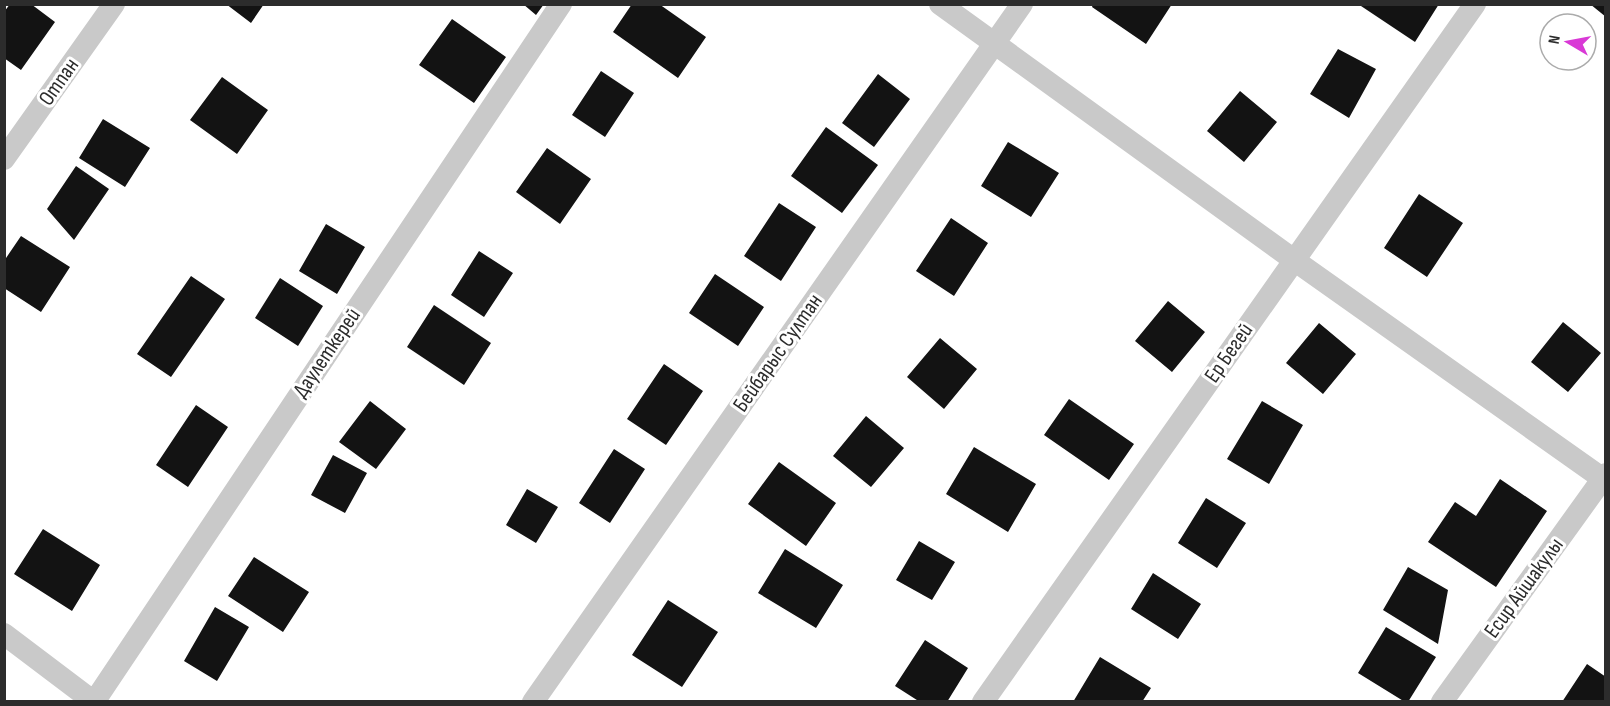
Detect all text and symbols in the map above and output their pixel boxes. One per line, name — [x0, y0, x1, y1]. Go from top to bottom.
north arrow — [1538, 12, 1598, 72]
text: N — [1545, 34, 1565, 46]
street label: Отпан — [33, 53, 85, 111]
street label: Бейбарыс Султан — [727, 289, 829, 417]
street label: Даулеткерей — [287, 303, 367, 403]
street label: Ер Бегей — [1199, 318, 1259, 388]
street label: Есир Айшакулы — [1479, 533, 1569, 643]

